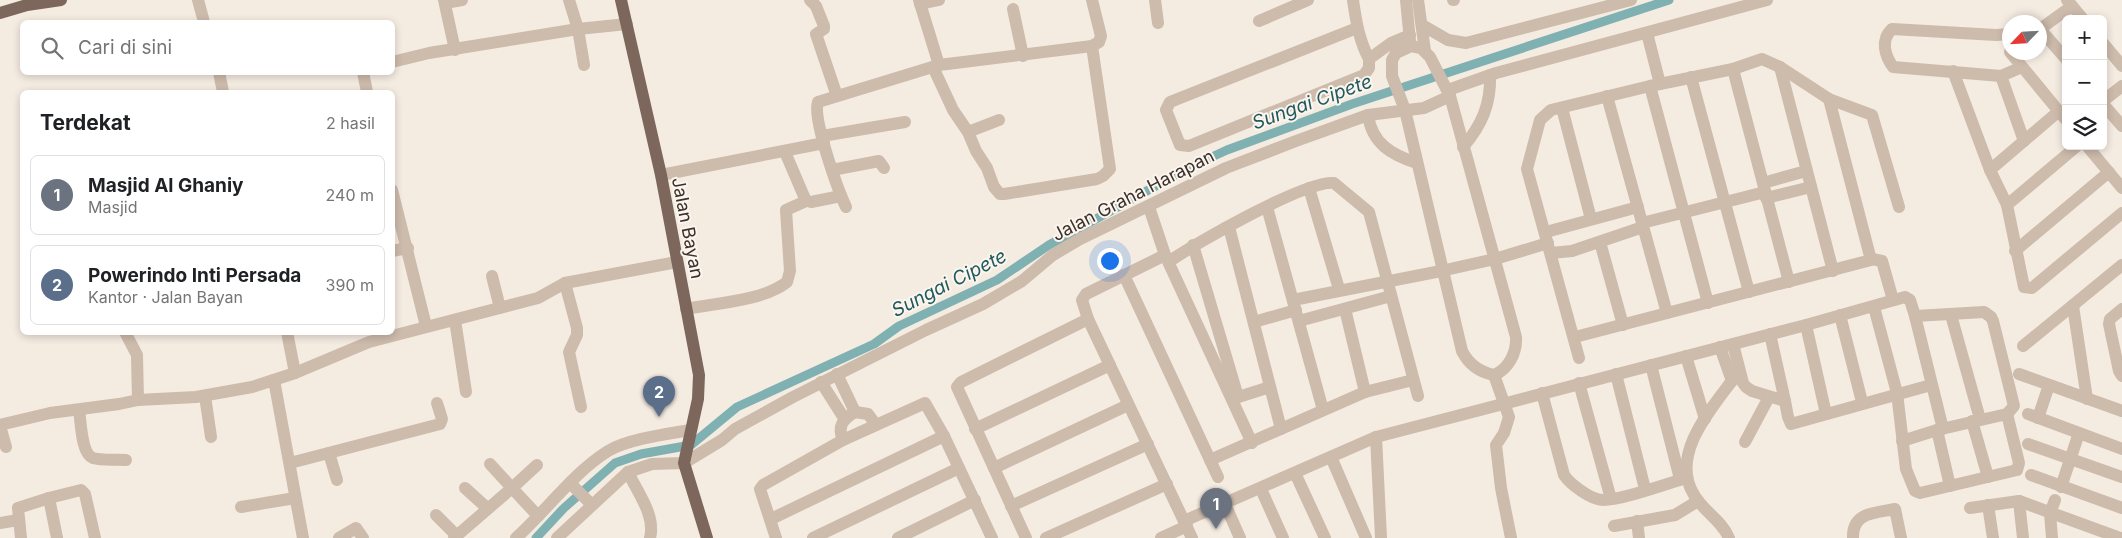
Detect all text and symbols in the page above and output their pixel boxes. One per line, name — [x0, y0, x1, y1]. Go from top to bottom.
north arrow — [2002, 15, 2047, 60]
map controls — [2062, 15, 2107, 150]
button: + — [2062, 15, 2107, 60]
search box — [20, 20, 395, 75]
icon: search — [38, 34, 66, 62]
text: Cari di sini — [78, 36, 172, 59]
button: − — [2062, 60, 2107, 105]
water label: Sungai Cipete — [1249, 70, 1375, 134]
button: layers — [2062, 105, 2107, 150]
text: Terdekat — [40, 110, 131, 135]
text: 2 hasil — [326, 113, 375, 133]
street label: Jalan Graha Harapan — [1048, 145, 1218, 245]
text: Masjid Al Ghaniy — [88, 174, 244, 197]
street label: Jalan Bayan — [668, 175, 708, 281]
text: 1 — [54, 185, 60, 205]
text: 240 m — [326, 185, 374, 205]
text: Masjid — [88, 197, 137, 217]
water label: Sungai Cipete — [888, 244, 1010, 322]
your location — [1097, 248, 1123, 274]
text: Powerindo Inti Persada — [88, 264, 301, 287]
text: 2 — [52, 275, 62, 295]
text: 390 m — [326, 275, 374, 295]
text: Kantor · Jalan Bayan — [88, 287, 243, 307]
pin: 2 — [643, 376, 675, 417]
pin: 1 — [1200, 488, 1232, 529]

